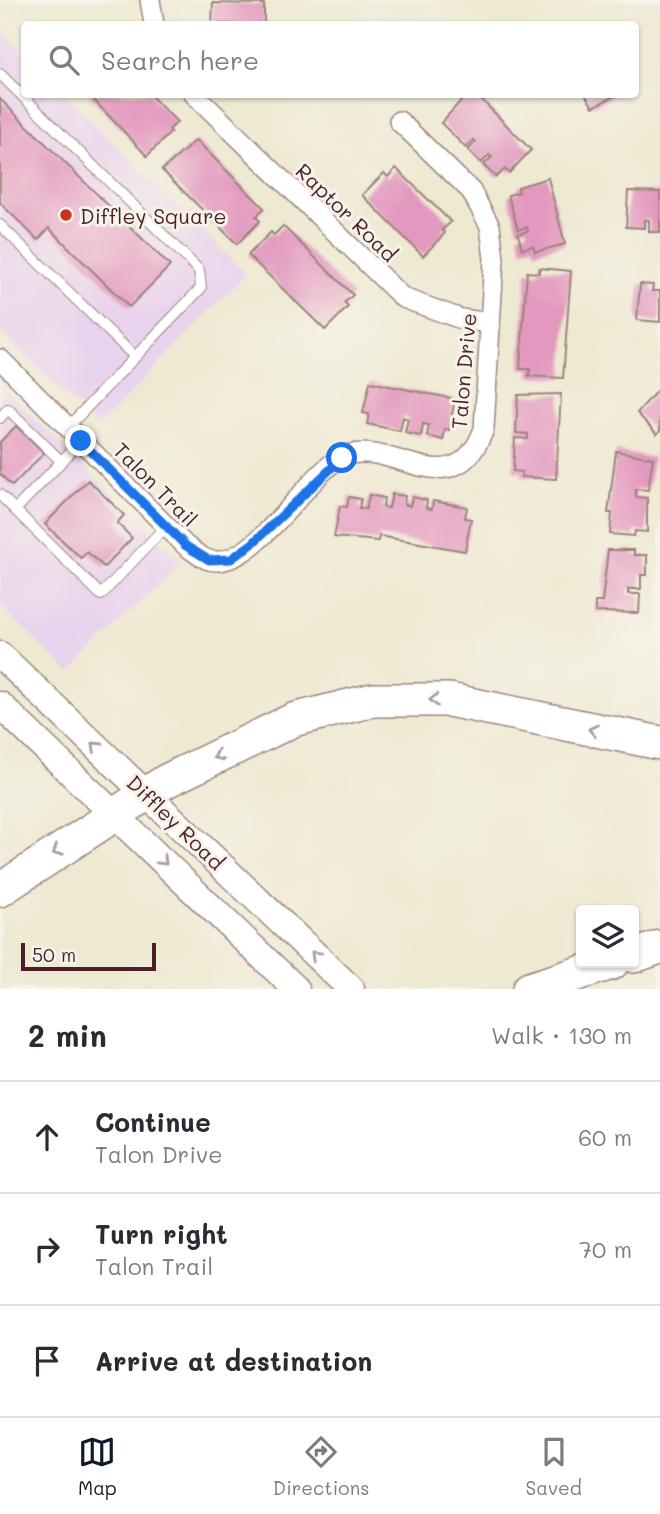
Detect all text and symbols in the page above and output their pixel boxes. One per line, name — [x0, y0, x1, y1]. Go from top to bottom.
search box — [21, 21, 639, 98]
icon: search — [45, 41, 83, 79]
text: Search here — [101, 43, 259, 77]
street label: Raptor Road — [291, 157, 403, 267]
place label: Diffley Square — [80, 202, 227, 229]
marker: Diffley Square — [58, 207, 74, 223]
street label: Talon Drive — [444, 312, 482, 430]
route end — [65, 425, 96, 456]
street label: Talon Trail — [108, 436, 204, 532]
route start — [326, 442, 357, 473]
one-way arrow — [429, 692, 439, 708]
one-way arrow — [587, 723, 599, 738]
one-way arrow — [91, 742, 104, 755]
one-way arrow — [213, 748, 225, 762]
street label: Diffley Road — [121, 769, 231, 875]
one-way arrow — [52, 843, 65, 855]
one-way arrow — [155, 852, 168, 865]
map controls — [576, 905, 639, 968]
button: layers — [576, 905, 639, 968]
scale bar — [21, 940, 156, 972]
text: 50 m — [32, 942, 76, 967]
one-way arrow — [310, 950, 323, 963]
text: 2 min — [28, 1015, 107, 1055]
text: Walk · 130 m — [491, 1020, 632, 1050]
text: Continue — [95, 1105, 211, 1139]
icon: ahead — [28, 1118, 66, 1156]
text: 60 m — [578, 1122, 632, 1152]
text: Talon Drive — [95, 1139, 222, 1169]
text: Turn right — [95, 1217, 228, 1251]
icon: right — [28, 1230, 66, 1268]
text: 70 m — [579, 1234, 632, 1264]
text: Talon Trail — [95, 1251, 213, 1281]
icon: arrive — [28, 1342, 66, 1380]
text: Arrive at destination — [95, 1344, 372, 1378]
tab: Map — [78, 1433, 117, 1500]
tab: Directions — [273, 1433, 369, 1500]
tab: Saved — [526, 1433, 582, 1500]

